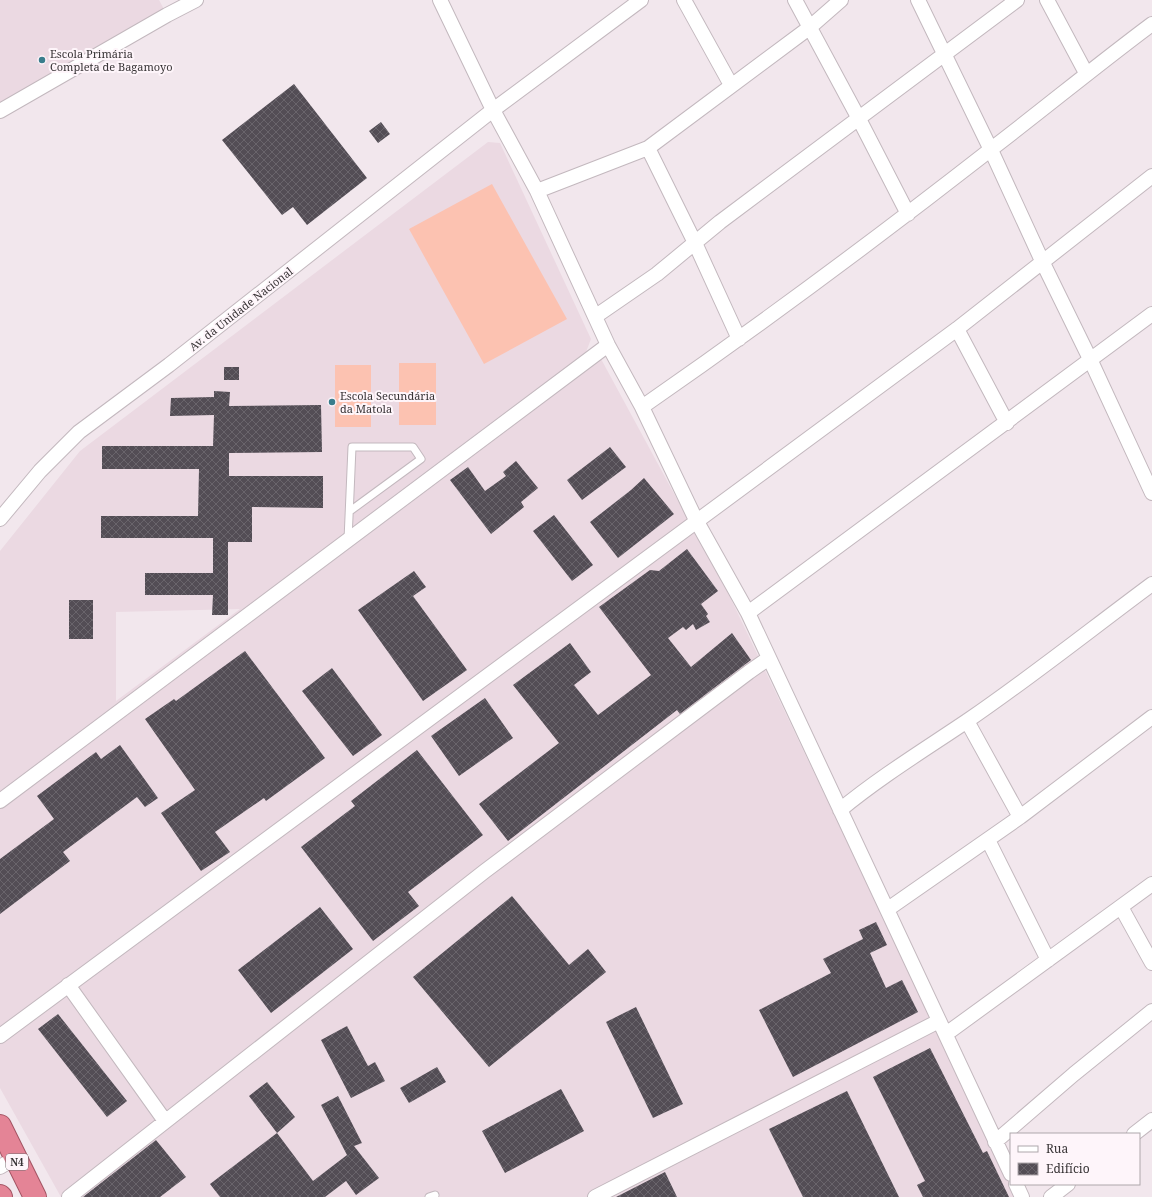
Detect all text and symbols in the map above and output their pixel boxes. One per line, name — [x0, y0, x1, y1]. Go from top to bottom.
place label: Escola Primária Completa de Bagamoyo — [50, 46, 173, 74]
marker: Escola Primária Completa de Bagamoyo — [37, 55, 47, 65]
street label: Av. da Unidade Nacional — [186, 263, 296, 354]
place label: Escola Secundária da Matola — [340, 388, 435, 416]
marker: Escola Secundária da Matola — [327, 397, 337, 407]
legend — [1010, 1133, 1140, 1185]
text: Rua — [1046, 1140, 1068, 1157]
road number: N4 — [6, 1154, 28, 1170]
text: Edifício — [1046, 1160, 1090, 1177]

